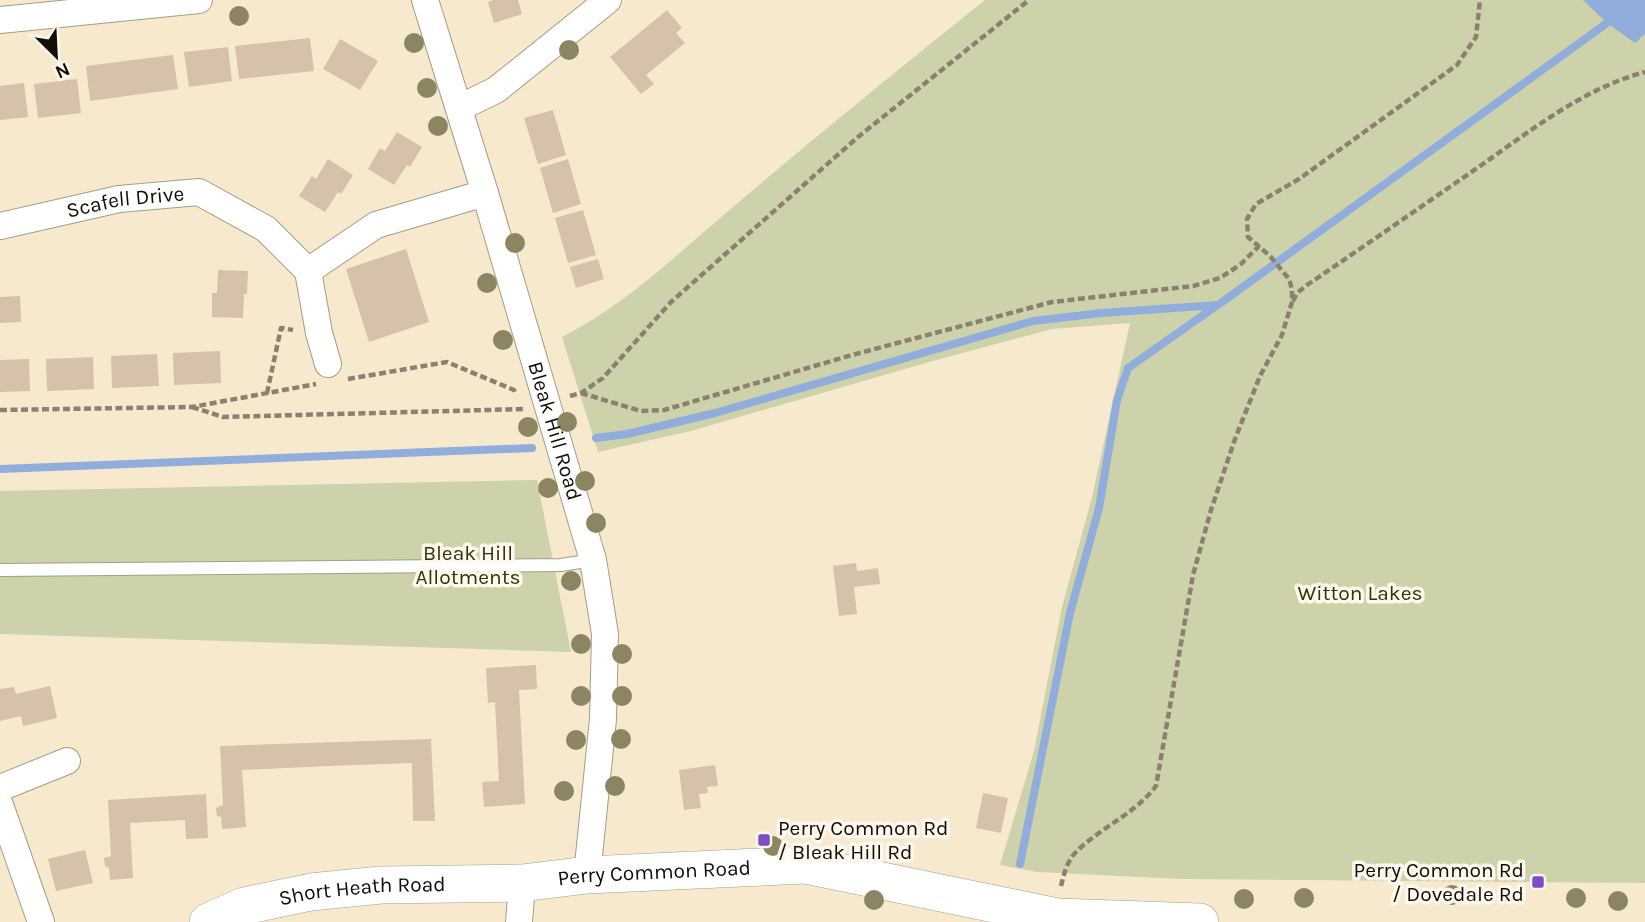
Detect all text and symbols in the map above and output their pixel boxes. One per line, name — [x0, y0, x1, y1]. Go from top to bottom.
north arrow — [21, 21, 91, 91]
text: N — [52, 58, 73, 83]
street label: Scafell Drive — [64, 181, 185, 223]
street label: Bleak Hill Road — [523, 359, 587, 503]
park label: Bleak Hill Allotments — [415, 541, 521, 589]
park label: Witton Lakes — [1298, 581, 1423, 605]
place label: Perry Common Rd / Bleak Hill Rd — [778, 816, 948, 864]
marker: Perry Common Rd / Bleak Hill Rd — [756, 832, 772, 848]
street label: Perry Common Road — [556, 855, 751, 891]
place label: Perry Common Rd / Dovedale Rd — [1354, 858, 1524, 906]
street label: Short Heath Road — [277, 872, 446, 910]
marker: Perry Common Rd / Dovedale Rd — [1530, 874, 1546, 890]

